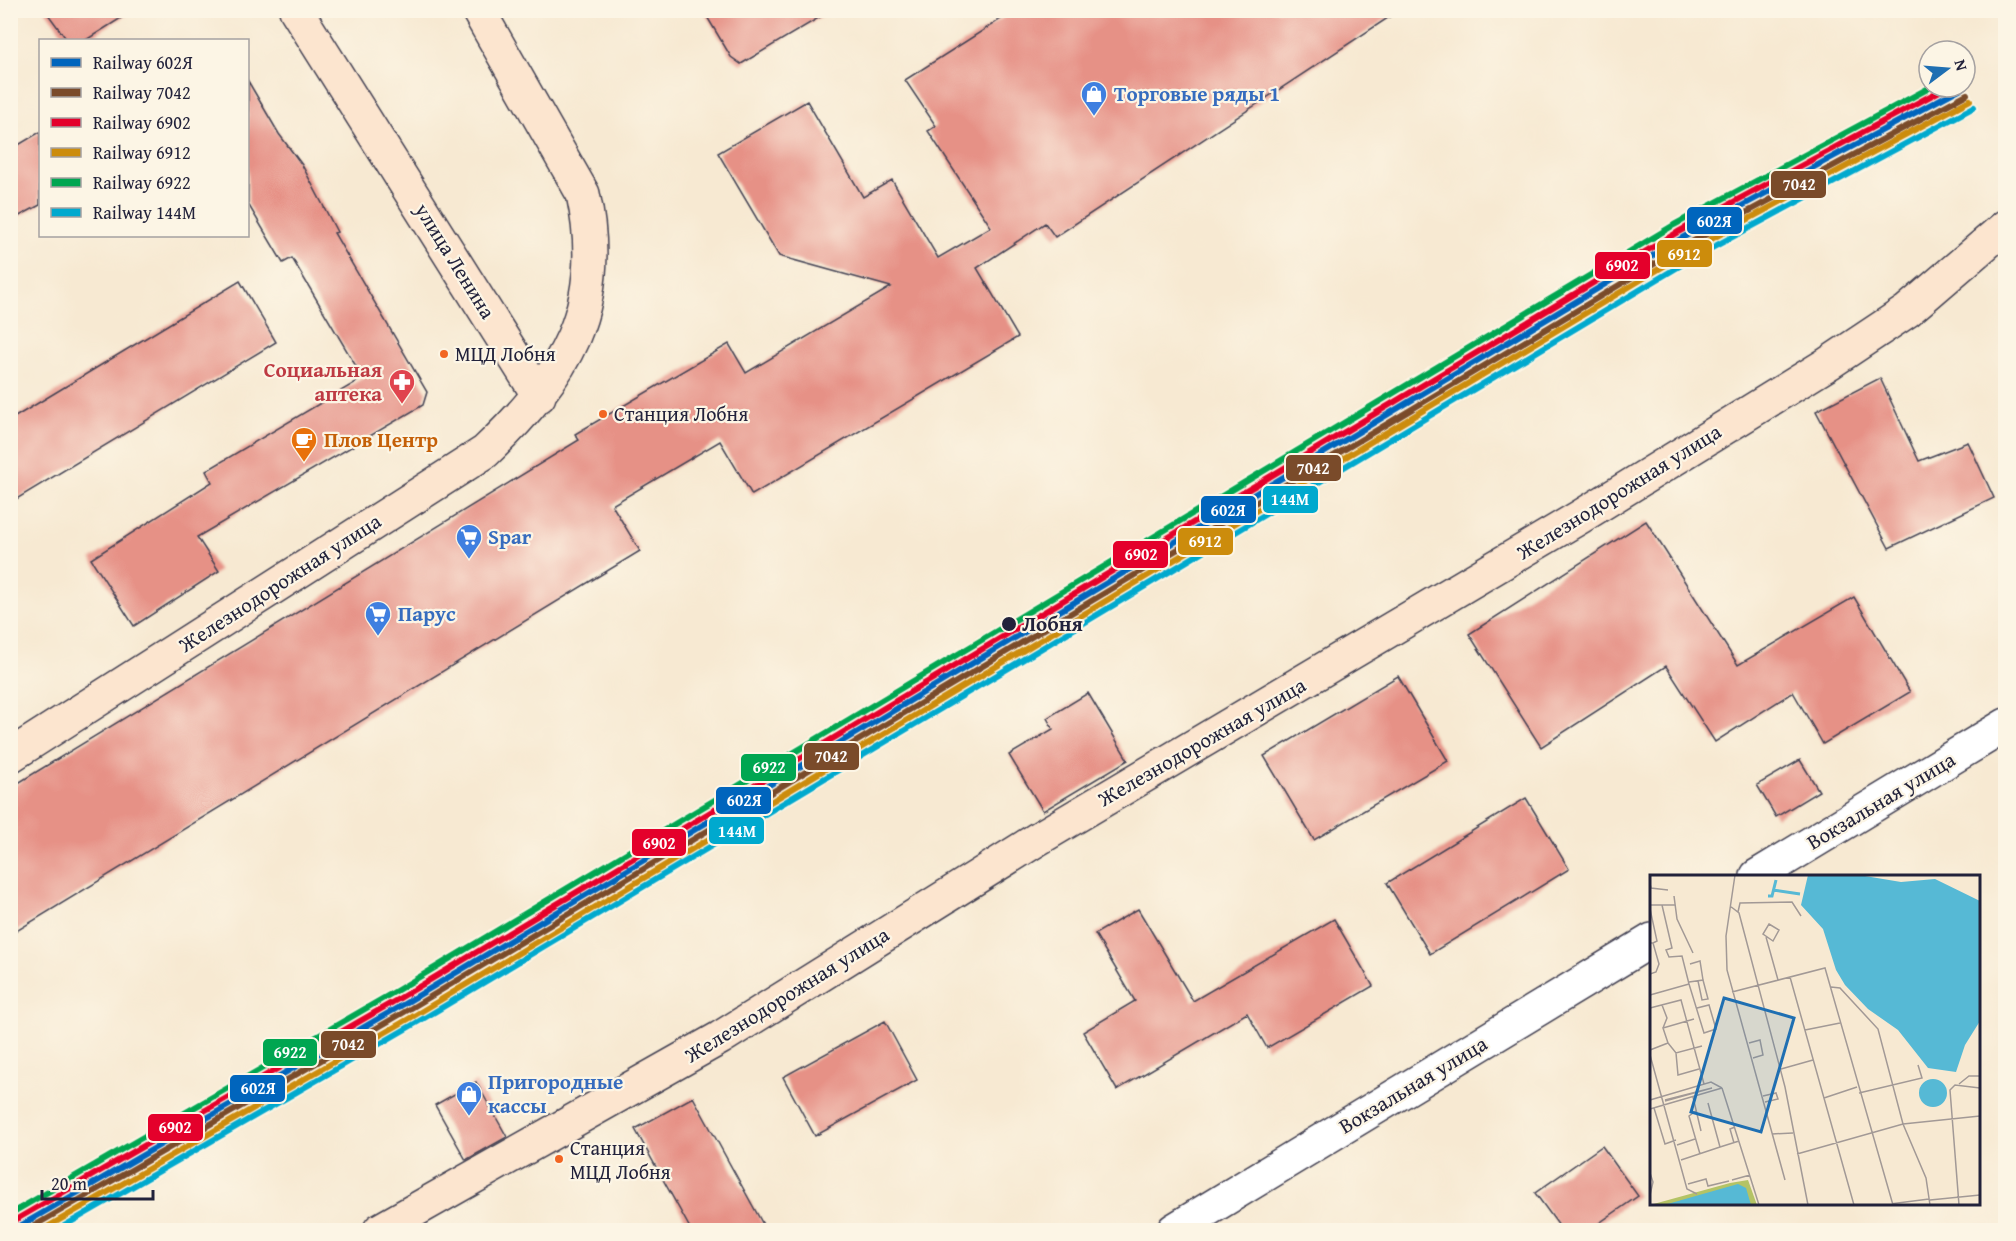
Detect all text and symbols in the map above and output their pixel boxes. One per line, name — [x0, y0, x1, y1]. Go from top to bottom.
legend — [39, 39, 249, 237]
north arrow — [1917, 39, 1977, 99]
text: Railway 602Я — [93, 49, 193, 76]
text: N — [1948, 56, 1975, 74]
place label: Торговые ряды 1 — [1114, 78, 1280, 109]
text: Railway 7042 — [93, 79, 191, 106]
shop icon: Торговые ряды 1 — [1079, 79, 1109, 117]
text: Railway 6902 — [93, 109, 191, 136]
text: Railway 6912 — [93, 139, 191, 166]
text: Railway 6922 — [93, 169, 191, 196]
line badge: 7042 — [1770, 170, 1827, 199]
text: 7042 — [1782, 172, 1816, 196]
street label: улица Ленина — [407, 196, 503, 325]
text: Railway 144М — [93, 199, 196, 226]
line badge: 602Я — [1686, 206, 1743, 235]
text: 602Я — [1697, 209, 1731, 233]
line badge: 6912 — [1656, 239, 1713, 268]
text: 6912 — [1667, 242, 1701, 266]
line badge: 6902 — [1594, 251, 1651, 280]
text: 6902 — [1605, 253, 1639, 277]
place label: МЦД Лобня — [455, 339, 556, 368]
marker: МЦД Лобня — [438, 348, 450, 360]
place label: Социальная аптека — [264, 354, 382, 409]
pharmacy icon: Социальная аптека — [387, 367, 417, 405]
place label: Станция Лобня — [614, 399, 748, 428]
marker: Станция Лобня — [597, 408, 609, 420]
street label: Железнодорожная улица — [1510, 416, 1727, 568]
place label: Плов Центр — [324, 424, 438, 455]
cafe icon: Плов Центр — [289, 425, 319, 463]
line badge: 7042 — [1285, 454, 1342, 482]
text: 7042 — [1296, 456, 1330, 480]
line badge: 144М — [1262, 485, 1319, 514]
text: 144М — [1271, 487, 1309, 511]
line badge: 602Я — [1200, 495, 1257, 524]
text: 602Я — [1211, 498, 1245, 522]
street label: Железнодорожная улица — [172, 505, 387, 660]
place label: Spar — [488, 521, 532, 552]
supermarket icon: Spar — [454, 522, 484, 560]
line badge: 6912 — [1177, 527, 1234, 556]
text: 6912 — [1188, 529, 1222, 553]
line badge: 6902 — [1112, 540, 1169, 569]
text: 6902 — [1124, 542, 1158, 566]
place label: Парус — [398, 598, 456, 629]
supermarket icon: Парус — [363, 599, 393, 637]
place label: Лобня — [1022, 608, 1083, 639]
marker: Лобня — [1000, 615, 1018, 633]
street label: Железнодорожная улица — [1091, 669, 1312, 814]
line badge: 7042 — [803, 742, 860, 771]
text: 7042 — [814, 744, 848, 768]
street label: Вокзальная улица — [1801, 744, 1961, 857]
line badge: 6922 — [740, 753, 797, 782]
text: 6922 — [752, 755, 786, 779]
line badge: 602Я — [715, 786, 772, 815]
text: 602Я — [727, 788, 761, 812]
line badge: 144М — [708, 816, 765, 845]
text: 144М — [718, 819, 756, 843]
line badge: 6902 — [631, 828, 687, 857]
text: 6902 — [642, 831, 676, 855]
inset map — [1650, 875, 1980, 1205]
street label: Железнодорожная улица — [678, 919, 895, 1071]
street label: Вокзальная улица — [1333, 1028, 1493, 1141]
line badge: 7042 — [320, 1030, 377, 1059]
text: 7042 — [331, 1032, 365, 1056]
line badge: 6922 — [262, 1038, 318, 1067]
text: 6922 — [273, 1040, 307, 1064]
place label: Пригородные кассы — [488, 1066, 623, 1121]
line badge: 602Я — [229, 1074, 286, 1103]
text: 602Я — [241, 1076, 275, 1100]
shop icon: Пригородные кассы — [454, 1079, 484, 1117]
line badge: 6902 — [147, 1113, 204, 1142]
text: 6902 — [158, 1115, 192, 1139]
place label: Станция МЦД Лобня — [570, 1133, 671, 1186]
marker: Станция МЦД Лобня — [553, 1153, 565, 1165]
scale bar — [42, 1163, 153, 1201]
text: 20 m — [51, 1170, 87, 1197]

